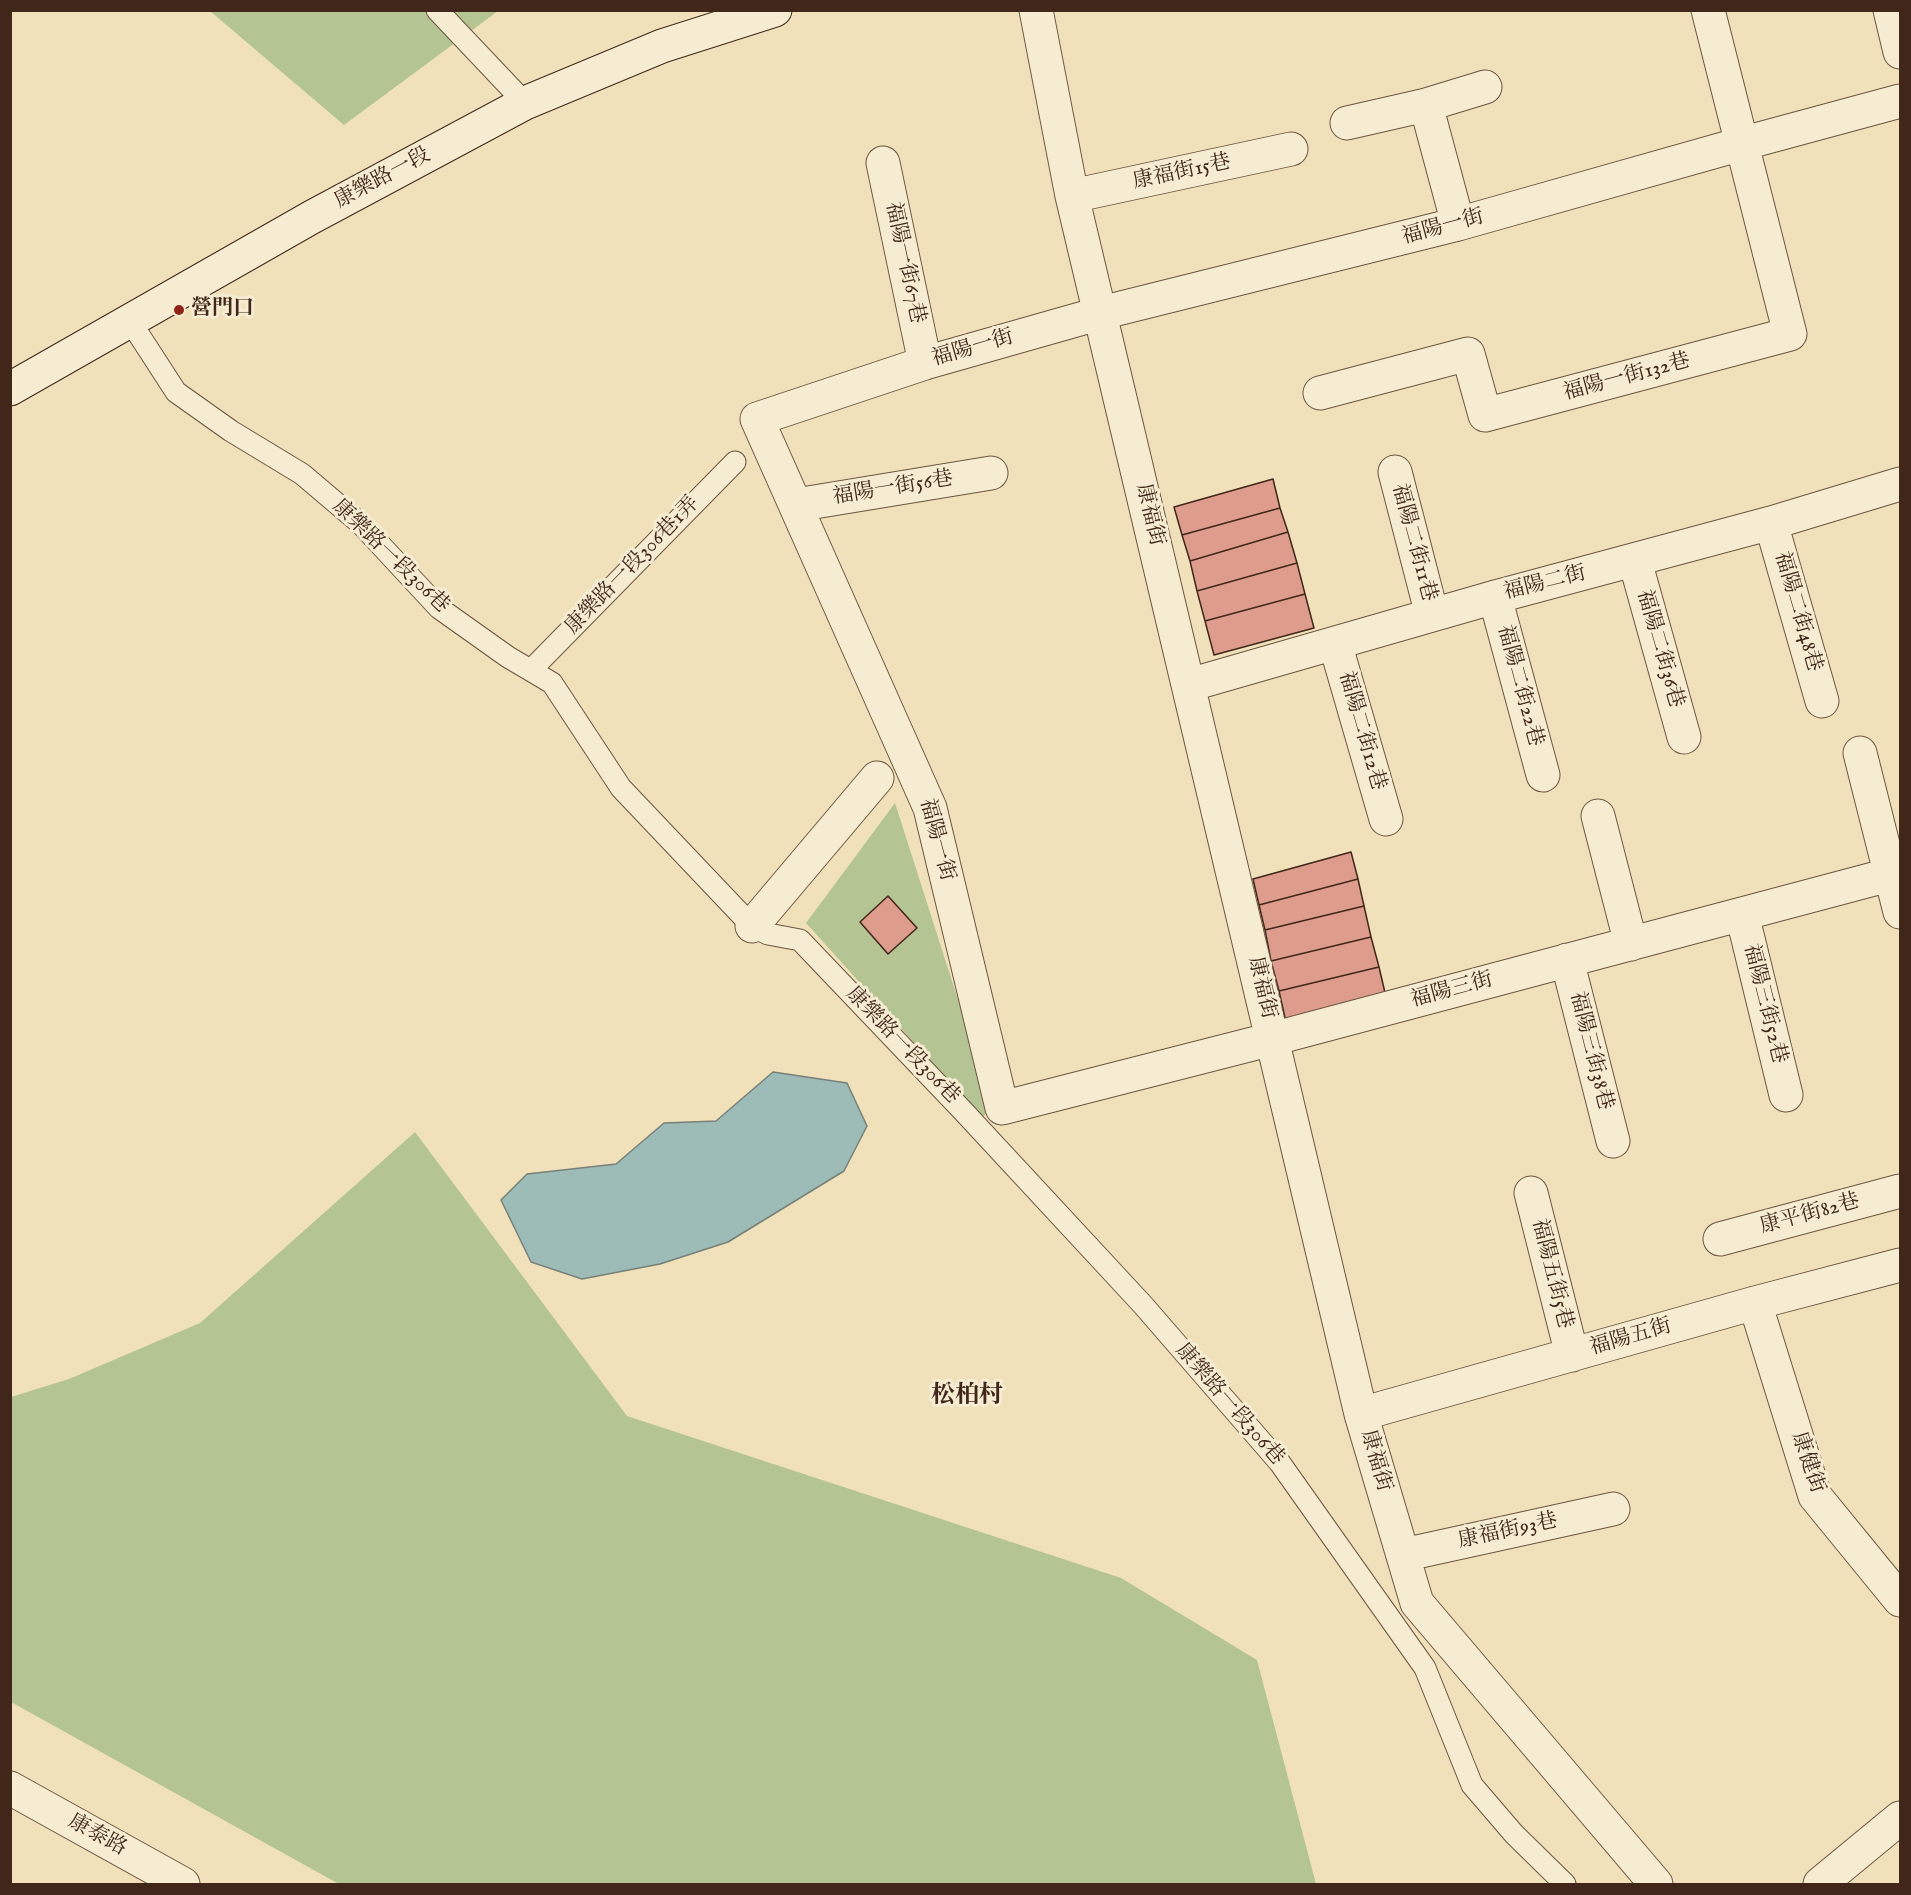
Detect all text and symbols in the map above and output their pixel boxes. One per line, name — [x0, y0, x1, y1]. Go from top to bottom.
street label: 康樂路一段 — [331, 143, 435, 215]
street label: 康福街15巷 — [1131, 150, 1233, 196]
street label: 福陽一街67巷 — [879, 200, 929, 326]
street label: 福陽一街 — [1399, 205, 1487, 251]
place label: 營門口 — [191, 297, 254, 323]
marker: 營門口 — [172, 303, 186, 317]
street label: 福陽一街 — [929, 325, 1017, 373]
street label: 福陽一街132巷 — [1561, 349, 1693, 407]
street label: 福陽一街56巷 — [831, 467, 955, 511]
street label: 康福街 — [1130, 481, 1168, 549]
street label: 福陽二街11巷 — [1385, 481, 1441, 605]
street label: 康樂路一段306巷1弄 — [561, 492, 705, 640]
street label: 康樂路一段306巷 — [326, 495, 454, 619]
street label: 福陽二街48巷 — [1768, 549, 1826, 675]
street label: 福陽二街 — [1501, 562, 1589, 606]
street label: 福陽二街36巷 — [1630, 587, 1688, 711]
street label: 福陽二街22巷 — [1491, 623, 1547, 749]
street label: 福陽二街12巷 — [1332, 669, 1390, 793]
street label: 福陽一街 — [913, 796, 959, 884]
street label: 福陽三街52巷 — [1737, 942, 1791, 1066]
street label: 康福街 — [1242, 954, 1280, 1022]
street label: 福陽三街 — [1408, 968, 1496, 1014]
street label: 康樂路一段306巷 — [840, 982, 964, 1110]
street label: 福陽三街38巷 — [1563, 989, 1617, 1113]
street label: 康平街82巷 — [1757, 1190, 1863, 1240]
street label: 福陽五街5巷 — [1525, 1216, 1577, 1332]
street label: 福陽五街 — [1587, 1314, 1675, 1362]
street label: 康樂路一段306巷 — [1169, 1339, 1289, 1471]
district label: 松柏村 — [931, 1383, 1003, 1411]
street label: 康福街 — [1354, 1427, 1396, 1495]
street label: 康健街 — [1785, 1429, 1829, 1497]
street label: 康福街93巷 — [1456, 1509, 1560, 1555]
street label: 康泰路 — [63, 1810, 131, 1862]

